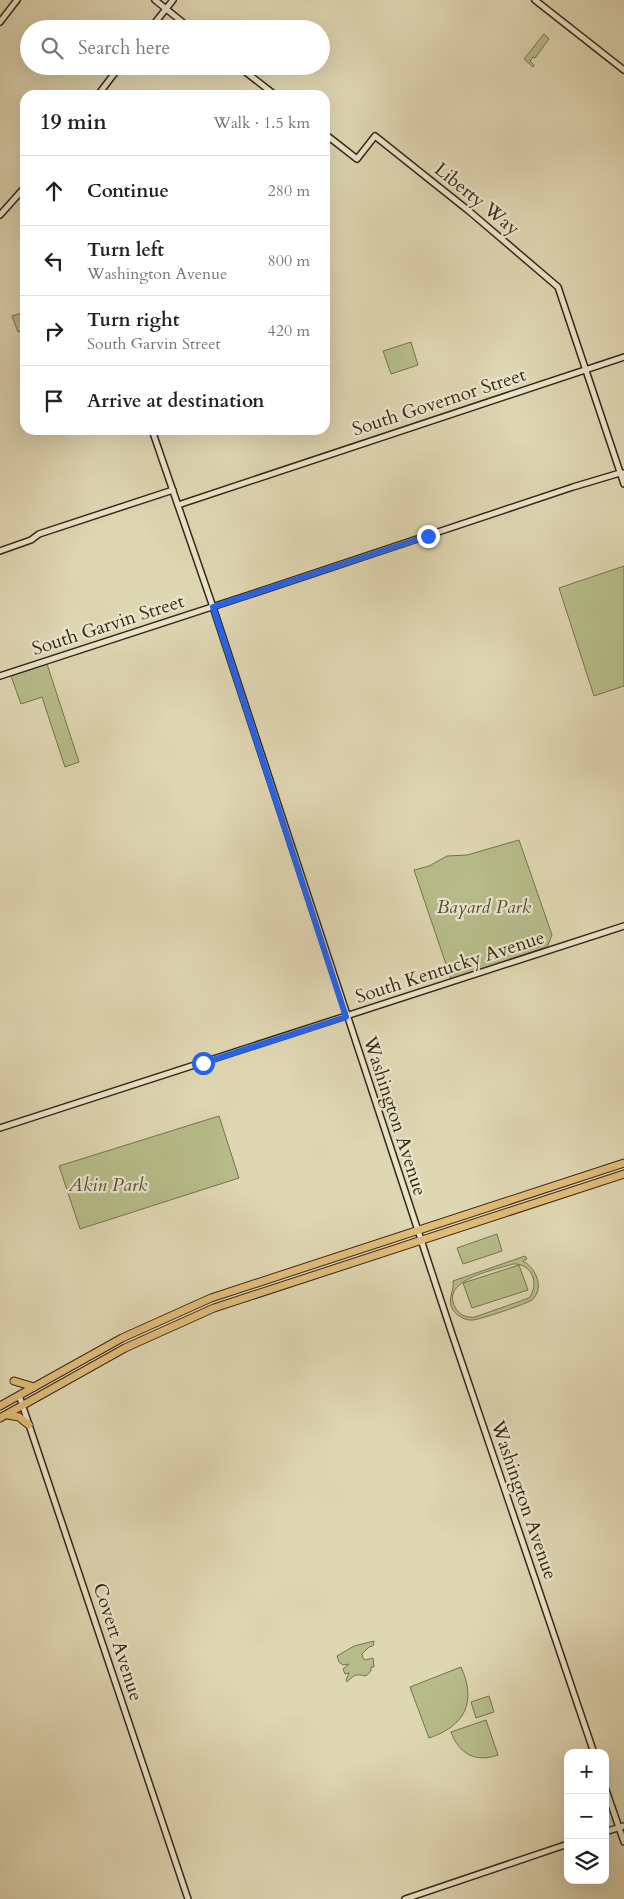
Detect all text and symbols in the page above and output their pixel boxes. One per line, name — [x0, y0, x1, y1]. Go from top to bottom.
search box — [20, 20, 330, 75]
icon: search — [38, 34, 66, 62]
text: Search here — [78, 35, 170, 61]
text: 19 min — [40, 108, 107, 137]
text: Walk · 1.5 km — [213, 112, 310, 134]
street label: Liberty Way — [429, 156, 525, 242]
icon: ahead — [40, 177, 68, 205]
text: Continue — [87, 178, 169, 204]
text: 280 m — [268, 180, 310, 202]
text: Turn left — [87, 237, 164, 263]
icon: left — [40, 247, 68, 275]
text: 800 m — [268, 250, 310, 272]
text: Washington Avenue — [87, 263, 227, 285]
text: Turn right — [87, 307, 179, 333]
icon: right — [40, 317, 68, 345]
text: 420 m — [268, 320, 310, 342]
text: South Garvin Street — [87, 333, 220, 355]
street label: South Governor Street — [349, 362, 529, 442]
icon: arrive — [40, 387, 68, 415]
text: Arrive at destination — [87, 388, 264, 414]
route end — [417, 525, 440, 548]
street label: South Garvin Street — [29, 588, 187, 662]
park label: Bayard Park — [437, 894, 532, 920]
street label: South Kentucky Avenue — [352, 924, 548, 1010]
street label: Washington Avenue — [357, 1032, 433, 1199]
route start — [192, 1052, 215, 1075]
park label: Akin Park — [68, 1172, 148, 1198]
street label: Washington Avenue — [484, 1416, 563, 1583]
street label: Covert Avenue — [87, 1580, 149, 1704]
map controls — [564, 1749, 609, 1884]
button: + — [564, 1749, 609, 1794]
button: − — [564, 1794, 609, 1839]
button: layers — [564, 1839, 609, 1884]

